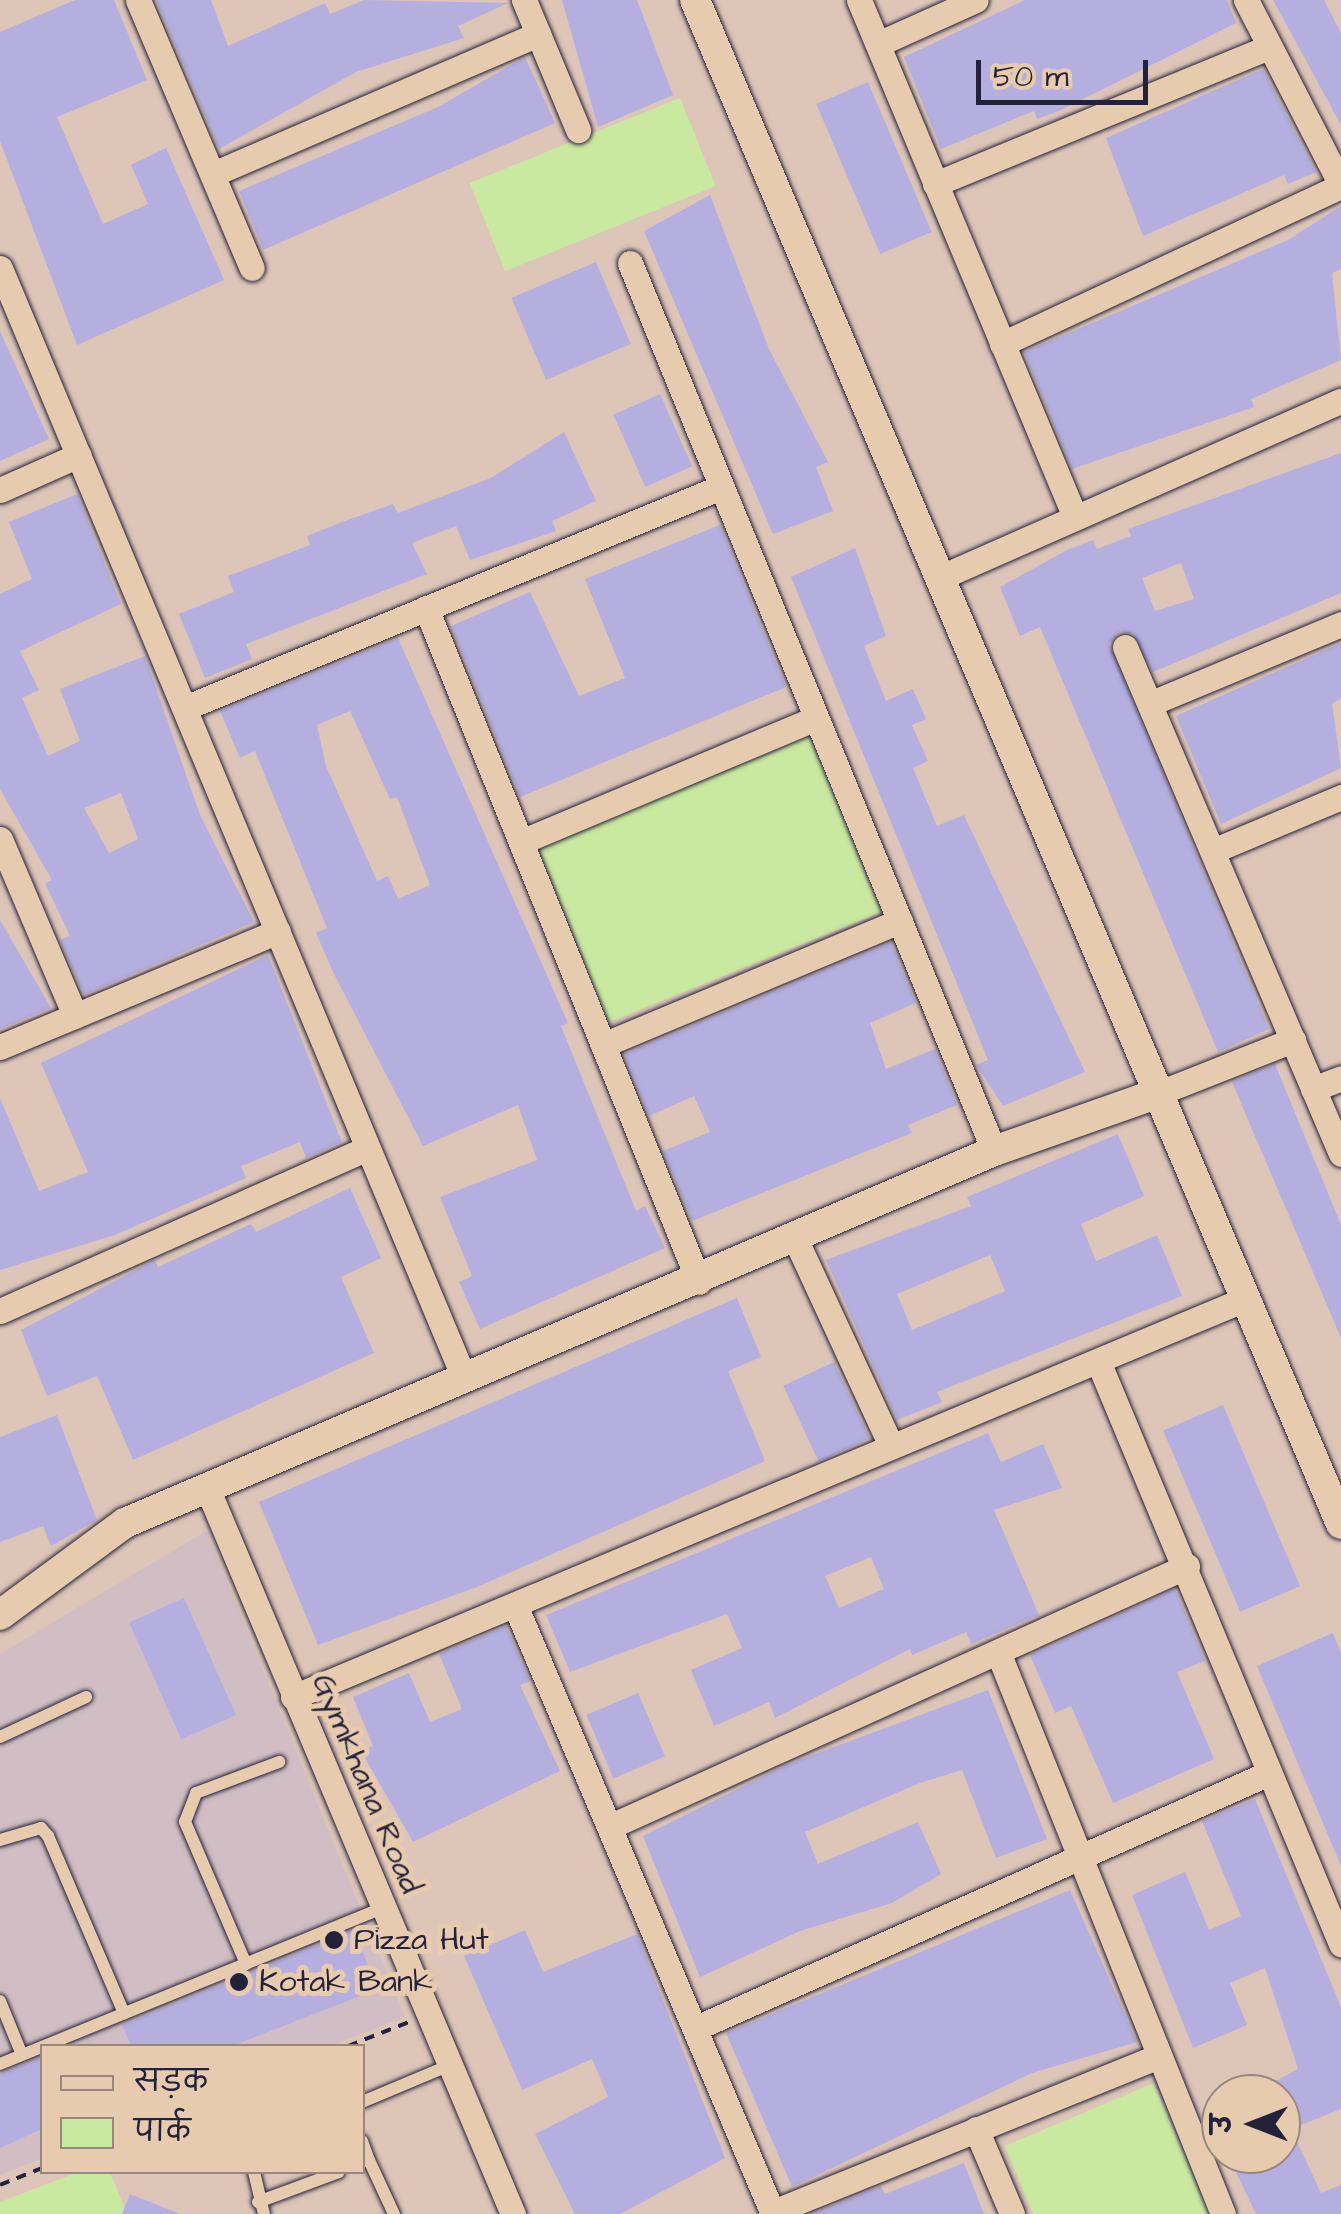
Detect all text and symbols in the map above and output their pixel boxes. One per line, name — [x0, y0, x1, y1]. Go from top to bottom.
scale bar — [981, 40, 1154, 102]
text: 50 m — [993, 56, 1069, 98]
street label: Gymkhana Road — [302, 1668, 430, 1900]
place label: Pizza Hut — [354, 1921, 489, 1959]
marker: Pizza Hut — [323, 1929, 345, 1951]
place label: Kotak Bank — [259, 1963, 433, 2001]
marker: Kotak Bank — [228, 1971, 250, 1993]
legend — [40, 2044, 365, 2174]
text: सड़क — [134, 2061, 208, 2103]
north arrow — [1201, 2074, 1301, 2174]
text: पार्क — [134, 2111, 191, 2153]
text: उ — [1203, 2115, 1242, 2133]

